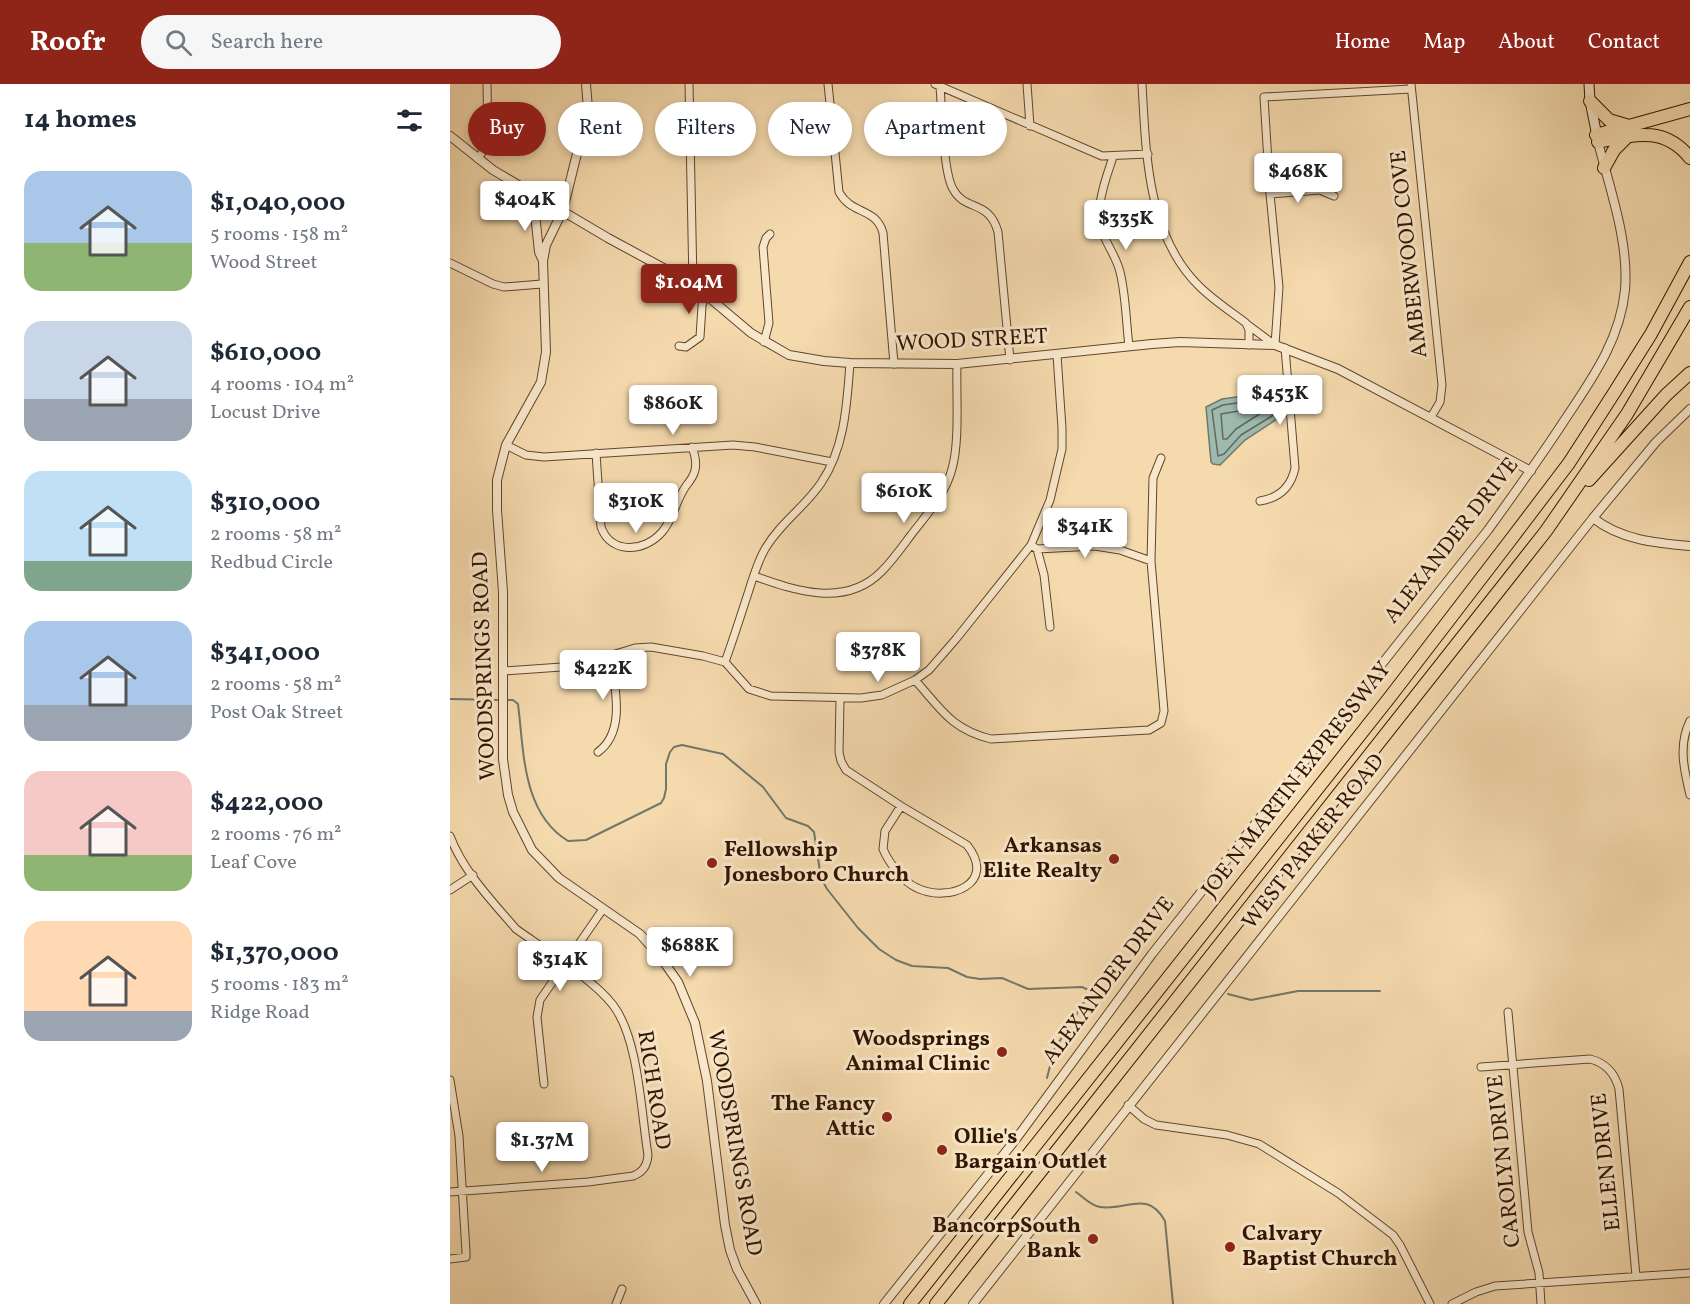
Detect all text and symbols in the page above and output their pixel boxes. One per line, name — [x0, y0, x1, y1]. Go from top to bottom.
search box — [141, 15, 561, 69]
text: Roofr — [30, 23, 105, 62]
icon: search — [162, 26, 195, 59]
text: Search here — [210, 27, 323, 58]
text: Home — [1335, 28, 1390, 57]
text: Map — [1423, 28, 1465, 57]
text: About — [1498, 28, 1555, 57]
text: Contact — [1588, 28, 1660, 57]
text: 14 homes — [24, 102, 137, 138]
chip: Buy — [468, 102, 546, 156]
chip: Rent — [558, 102, 643, 156]
chip: Filters — [655, 102, 756, 156]
chip: New — [768, 102, 852, 156]
chip: Apartment — [864, 102, 1007, 156]
icon: filters — [393, 104, 426, 137]
street label: AMBERWOOD COVE — [1384, 149, 1436, 359]
pin: $468K — [1256, 153, 1340, 204]
text: $468K — [1268, 158, 1328, 186]
pin: $404K — [483, 181, 567, 232]
text: $1,040,000 — [210, 185, 345, 221]
text: $404K — [494, 186, 556, 214]
icon: home — [72, 195, 144, 267]
pin: $335K — [1084, 200, 1168, 251]
text: $335K — [1098, 205, 1154, 233]
text: 5 rooms · 158 m² — [210, 221, 348, 249]
text: Wood Street — [210, 249, 317, 277]
pin: $1.04M — [640, 264, 738, 315]
text: $1.04M — [655, 269, 723, 297]
street label: WOOD STREET — [895, 322, 1049, 360]
text: $610,000 — [210, 335, 321, 371]
icon: home — [72, 345, 144, 417]
text: 4 rooms · 104 m² — [210, 371, 354, 399]
pin: $453K — [1238, 375, 1322, 426]
text: $453K — [1251, 380, 1309, 408]
pin: $860K — [631, 385, 715, 436]
text: $860K — [643, 390, 703, 418]
text: Locust Drive — [210, 399, 320, 427]
street label: ALEXANDER DRIVE — [1377, 451, 1527, 631]
pin: $610K — [862, 473, 946, 524]
text: $610K — [876, 478, 932, 506]
pin: $310K — [594, 483, 678, 534]
text: $310,000 — [210, 485, 320, 521]
text: $310K — [608, 488, 664, 516]
icon: home — [72, 495, 144, 567]
pin: $341K — [1043, 508, 1127, 559]
text: $341K — [1057, 513, 1113, 541]
text: 2 rooms · 58 m² — [210, 521, 341, 549]
text: Redbud Circle — [210, 549, 333, 577]
street label: WOODSPRINGS ROAD — [466, 551, 504, 781]
pin: $378K — [836, 632, 920, 683]
text: $341,000 — [210, 635, 320, 671]
text: $378K — [850, 637, 906, 665]
icon: home — [72, 645, 144, 717]
pin: $422K — [561, 650, 645, 701]
text: $422K — [574, 655, 632, 683]
street label: JOE N MARTIN EXPRESSWAY — [1195, 655, 1399, 905]
text: 2 rooms · 58 m² — [210, 671, 341, 699]
text: Post Oak Street — [210, 699, 343, 727]
street label: WEST PARKER ROAD — [1236, 748, 1392, 936]
text: $422,000 — [210, 785, 323, 821]
icon: home — [72, 795, 144, 867]
text: 2 rooms · 76 m² — [210, 821, 342, 849]
place label: Arkansas Elite Realty — [983, 831, 1103, 887]
place label: Fellowship Jonesboro Church — [723, 835, 909, 891]
text: Leaf Cove — [210, 849, 297, 877]
marker: Arkansas Elite Realty — [1107, 852, 1121, 866]
marker: Fellowship Jonesboro Church — [705, 856, 719, 870]
street label: ALEXANDER DRIVE — [1035, 890, 1183, 1072]
pin: $688K — [648, 927, 732, 978]
text: $688K — [661, 932, 719, 960]
text: $1,370,000 — [210, 935, 339, 971]
pin: $314K — [518, 941, 602, 992]
icon: home — [72, 945, 144, 1017]
text: $314K — [532, 946, 588, 974]
text: 5 rooms · 183 m² — [210, 971, 349, 999]
text: Ridge Road — [210, 999, 310, 1027]
place label: Woodsprings Animal Clinic — [845, 1024, 990, 1080]
street label: RICH ROAD — [628, 1028, 678, 1152]
street label: WOODSPRINGS ROAD — [699, 1028, 769, 1258]
marker: Woodsprings Animal Clinic — [995, 1045, 1009, 1059]
street label: CAROLYN DRIVE — [1481, 1073, 1529, 1249]
place label: The Fancy Attic — [771, 1089, 876, 1145]
street label: ELLEN DRIVE — [1584, 1091, 1630, 1233]
marker: The Fancy Attic — [880, 1110, 894, 1124]
pin: $1.37M — [493, 1122, 591, 1173]
place label: Ollie's Bargain Outlet — [954, 1122, 1107, 1178]
text: $1.37M — [510, 1127, 574, 1155]
marker: Ollie's Bargain Outlet — [935, 1143, 949, 1157]
place label: BancorpSouth Bank — [932, 1211, 1081, 1267]
place label: Calvary Baptist Church — [1242, 1219, 1398, 1275]
marker: BancorpSouth Bank — [1086, 1232, 1100, 1246]
marker: Calvary Baptist Church — [1223, 1240, 1237, 1254]

